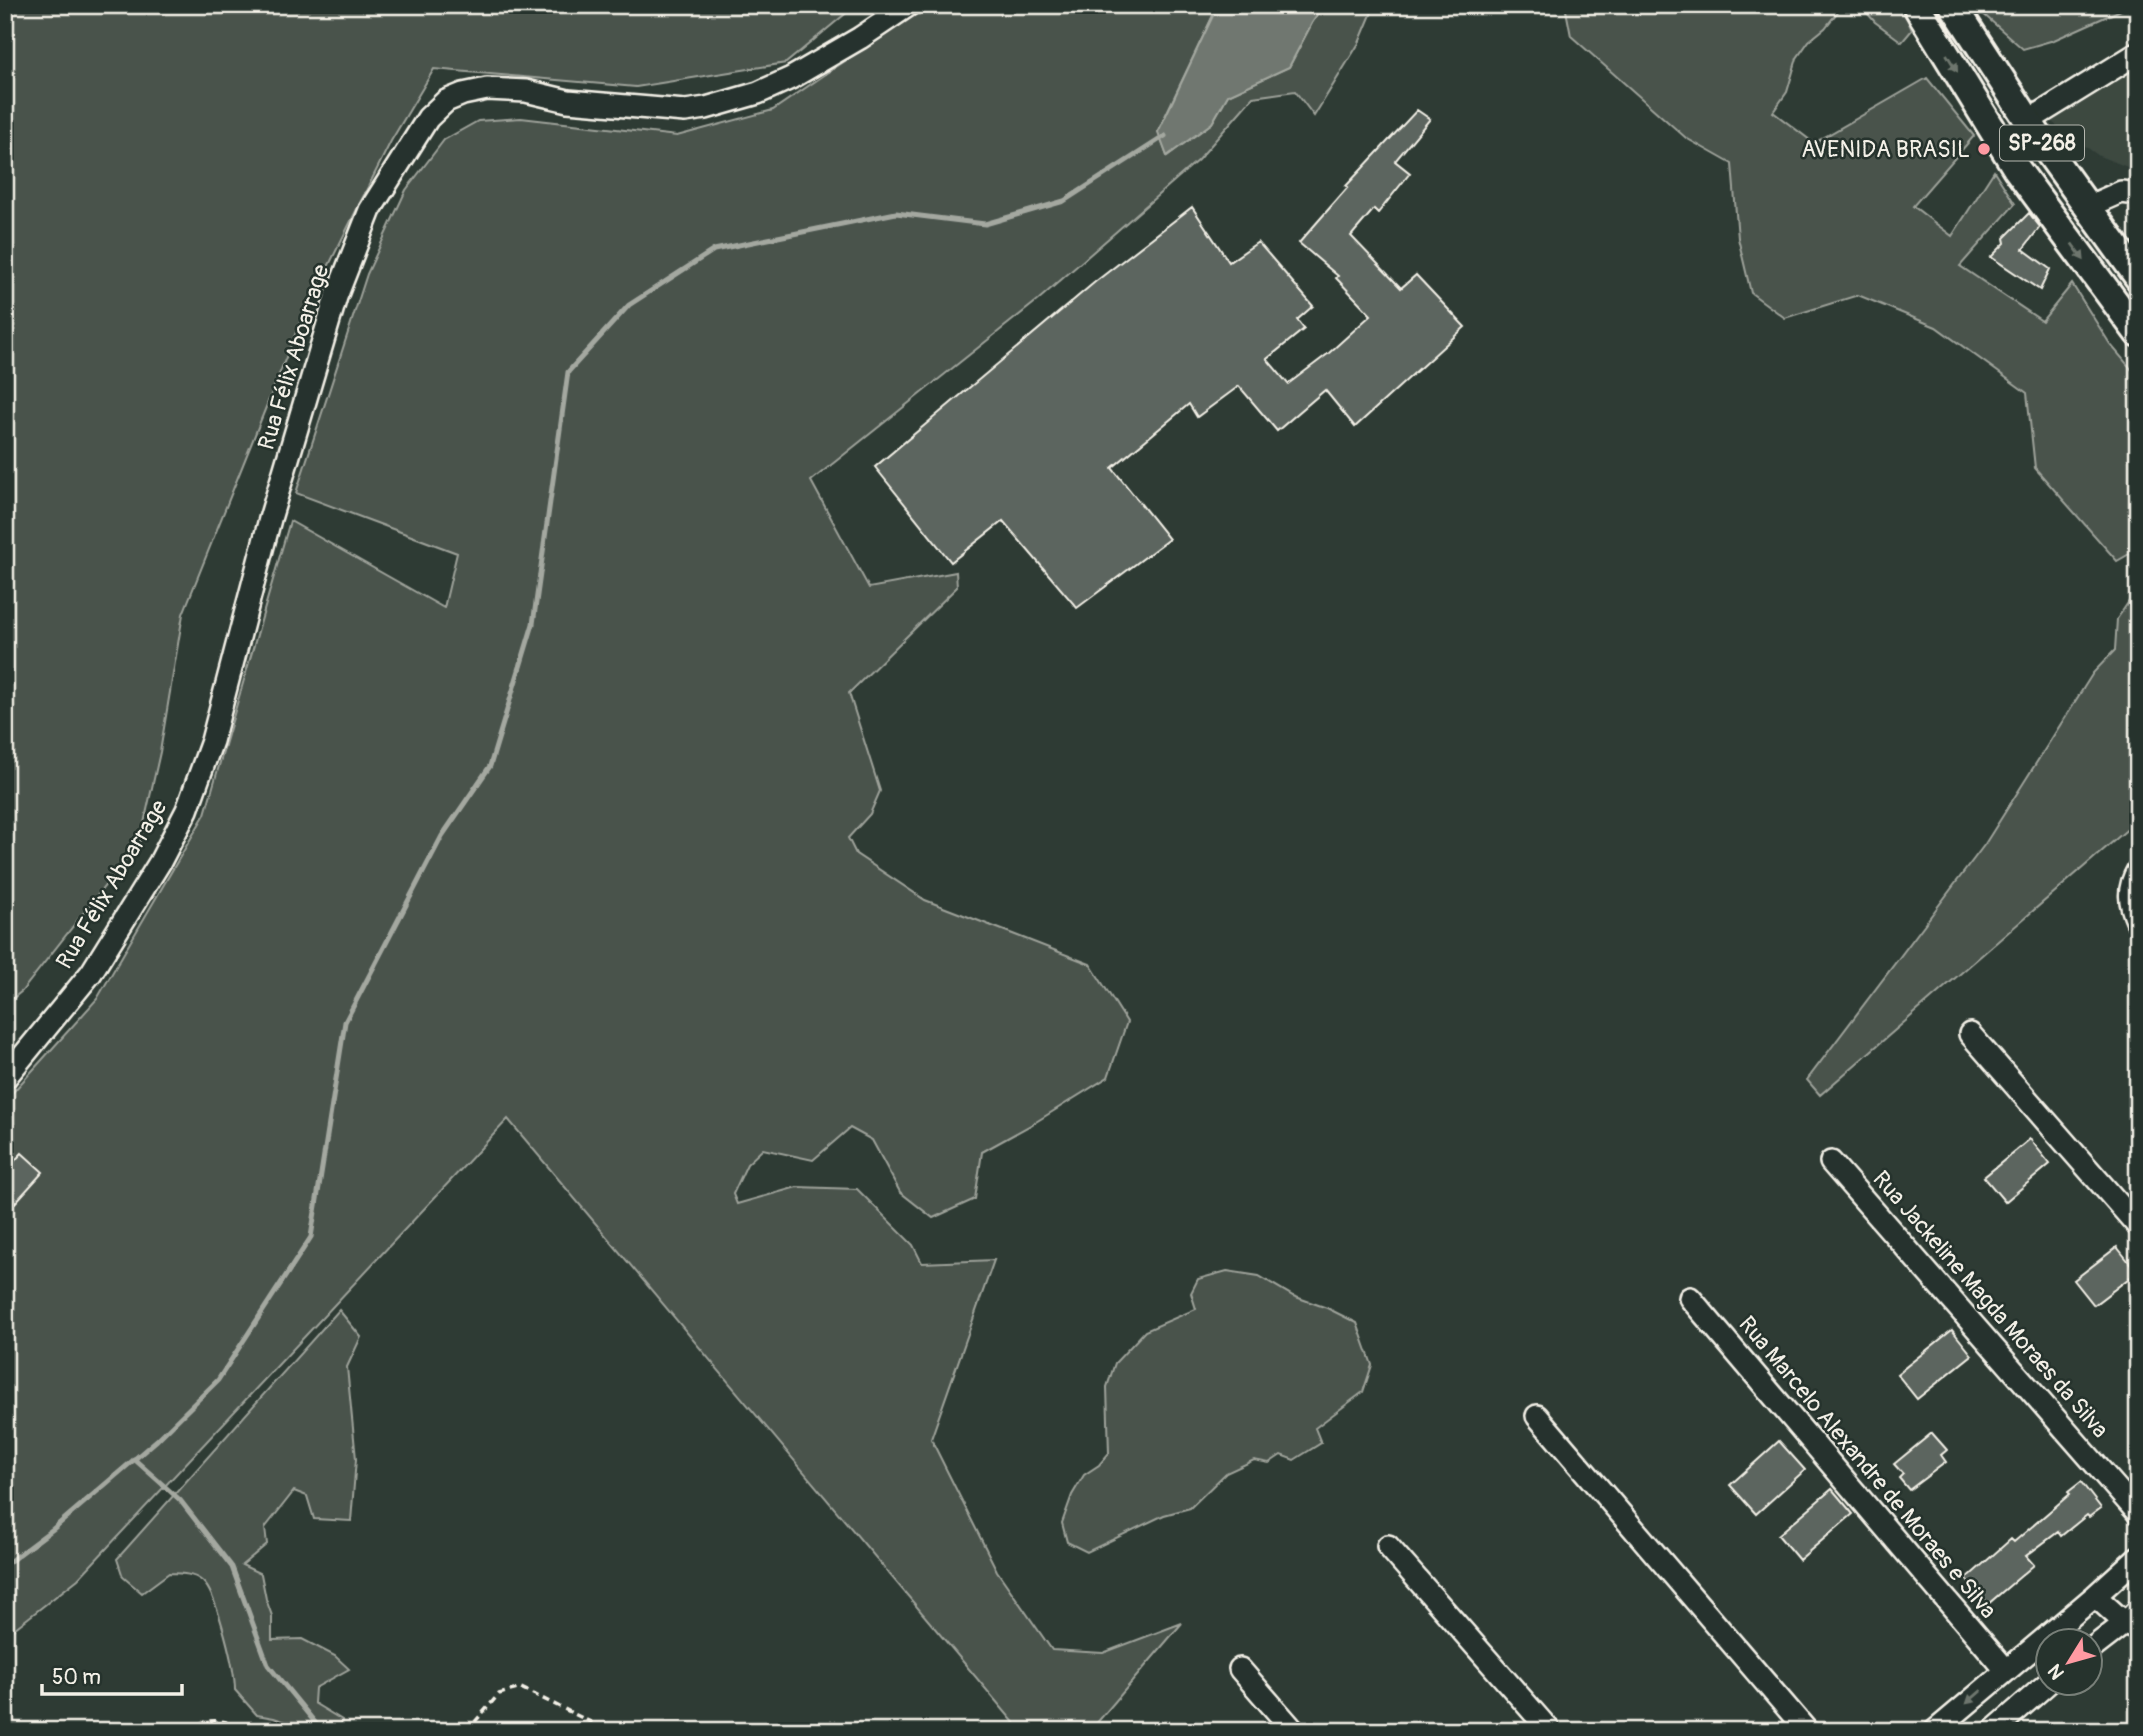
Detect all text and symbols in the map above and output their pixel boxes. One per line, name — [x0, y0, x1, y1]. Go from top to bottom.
one-way arrow — [1945, 54, 1958, 73]
road number: SP-268 — [2000, 125, 2084, 160]
place label: AVENIDA BRASIL — [1801, 135, 1970, 164]
marker: AVENIDA BRASIL — [1976, 141, 1992, 157]
one-way arrow — [2071, 243, 2085, 261]
street label: Rua Félix Aboarrage — [252, 260, 336, 453]
street label: Rua Félix Aboarrage — [50, 794, 174, 974]
street label: Rua Jackeline Magda Moraes da Silva — [1867, 1165, 2115, 1444]
street label: Rua Marcelo Alexandre de Moraes e Silva — [1732, 1310, 2003, 1625]
north arrow — [2035, 1628, 2104, 1698]
scale bar — [42, 1652, 182, 1696]
text: N — [2043, 1659, 2070, 1684]
text: 50 m — [52, 1664, 101, 1691]
one-way arrow — [1966, 1689, 1983, 1704]

